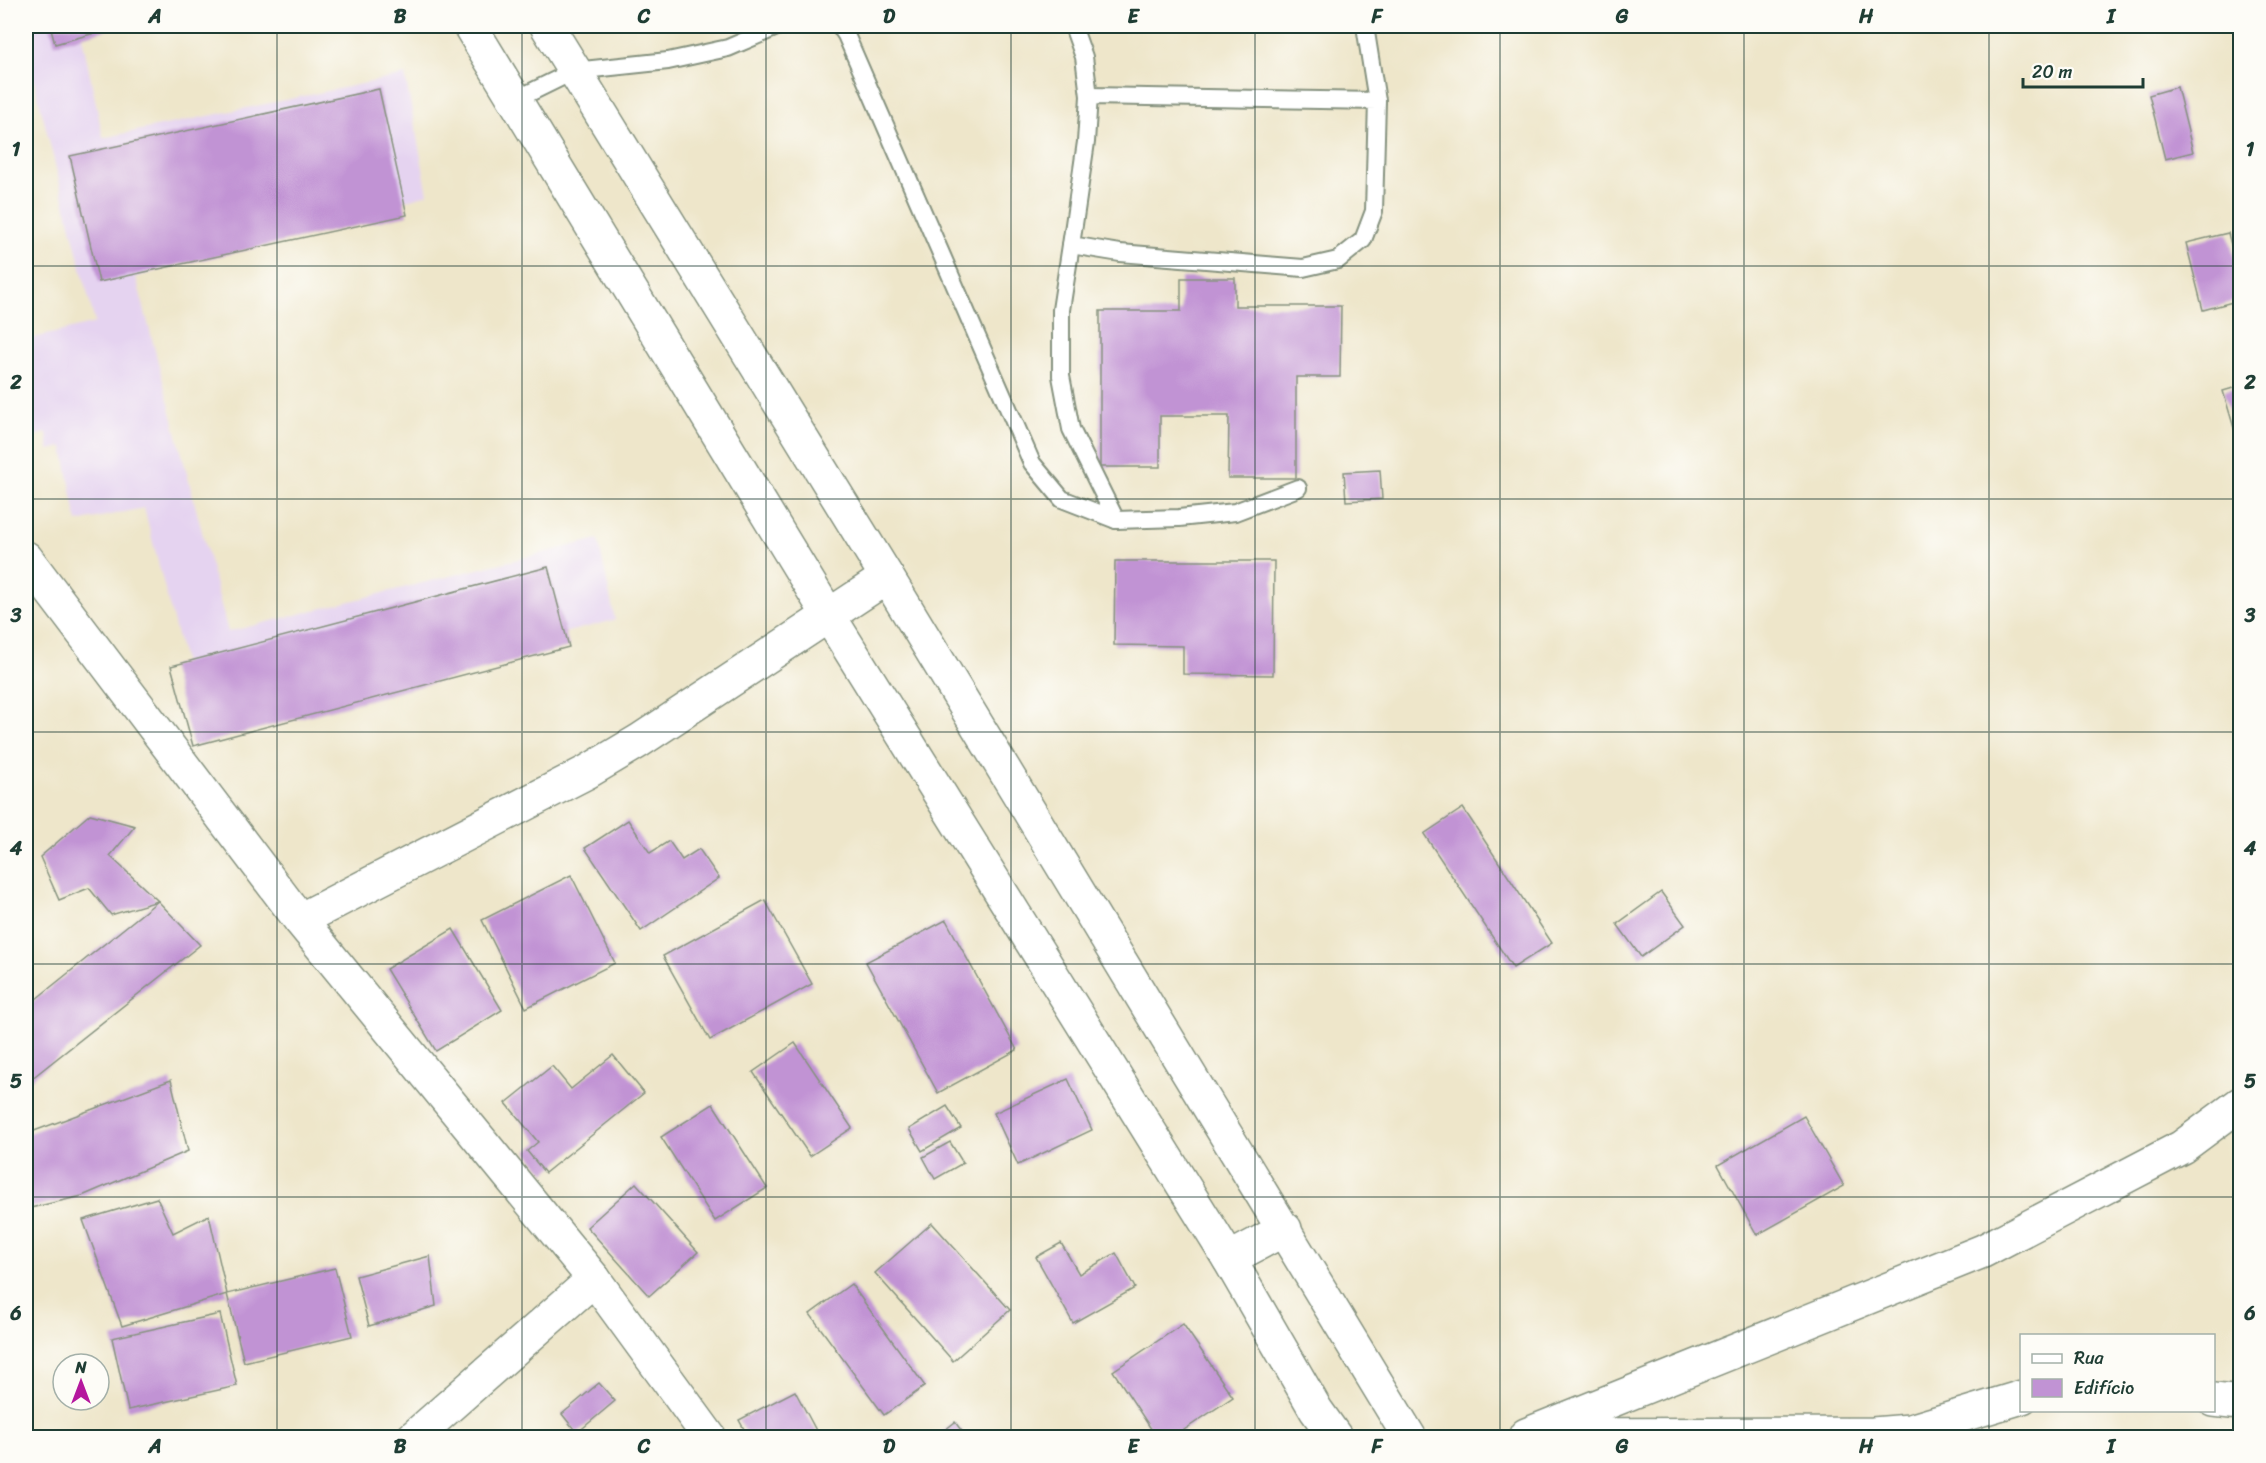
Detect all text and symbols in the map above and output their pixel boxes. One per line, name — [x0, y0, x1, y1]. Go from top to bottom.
text: A — [147, 0, 162, 34]
text: B — [394, 0, 407, 34]
text: C — [637, 0, 651, 34]
text: D — [883, 0, 896, 34]
text: E — [1127, 0, 1140, 34]
text: F — [1371, 0, 1384, 34]
text: G — [1615, 0, 1629, 34]
text: H — [1858, 0, 1874, 34]
text: I — [2106, 0, 2117, 34]
scale bar — [2023, 51, 2143, 89]
text: 20 m — [2032, 56, 2072, 88]
text: 1 — [12, 132, 21, 167]
text: 1 — [2246, 132, 2255, 167]
text: 2 — [9, 365, 22, 400]
text: 2 — [2243, 365, 2256, 400]
text: 3 — [10, 598, 22, 633]
text: 3 — [2244, 598, 2256, 633]
text: 4 — [9, 831, 23, 866]
text: 4 — [2243, 831, 2257, 866]
text: 5 — [10, 1064, 22, 1099]
text: 5 — [2244, 1064, 2256, 1099]
text: 6 — [9, 1296, 22, 1331]
text: 6 — [2243, 1296, 2256, 1331]
legend — [2020, 1334, 2215, 1412]
text: Rua — [2074, 1342, 2105, 1374]
north arrow — [51, 1352, 111, 1412]
text: N — [74, 1353, 87, 1382]
text: Edifício — [2074, 1372, 2134, 1404]
text: A — [147, 1429, 162, 1463]
text: B — [394, 1429, 407, 1463]
text: C — [637, 1429, 651, 1463]
text: D — [883, 1429, 896, 1463]
text: E — [1127, 1429, 1140, 1463]
text: F — [1371, 1429, 1384, 1463]
text: G — [1615, 1429, 1629, 1463]
text: H — [1858, 1429, 1874, 1463]
text: I — [2106, 1429, 2117, 1463]

